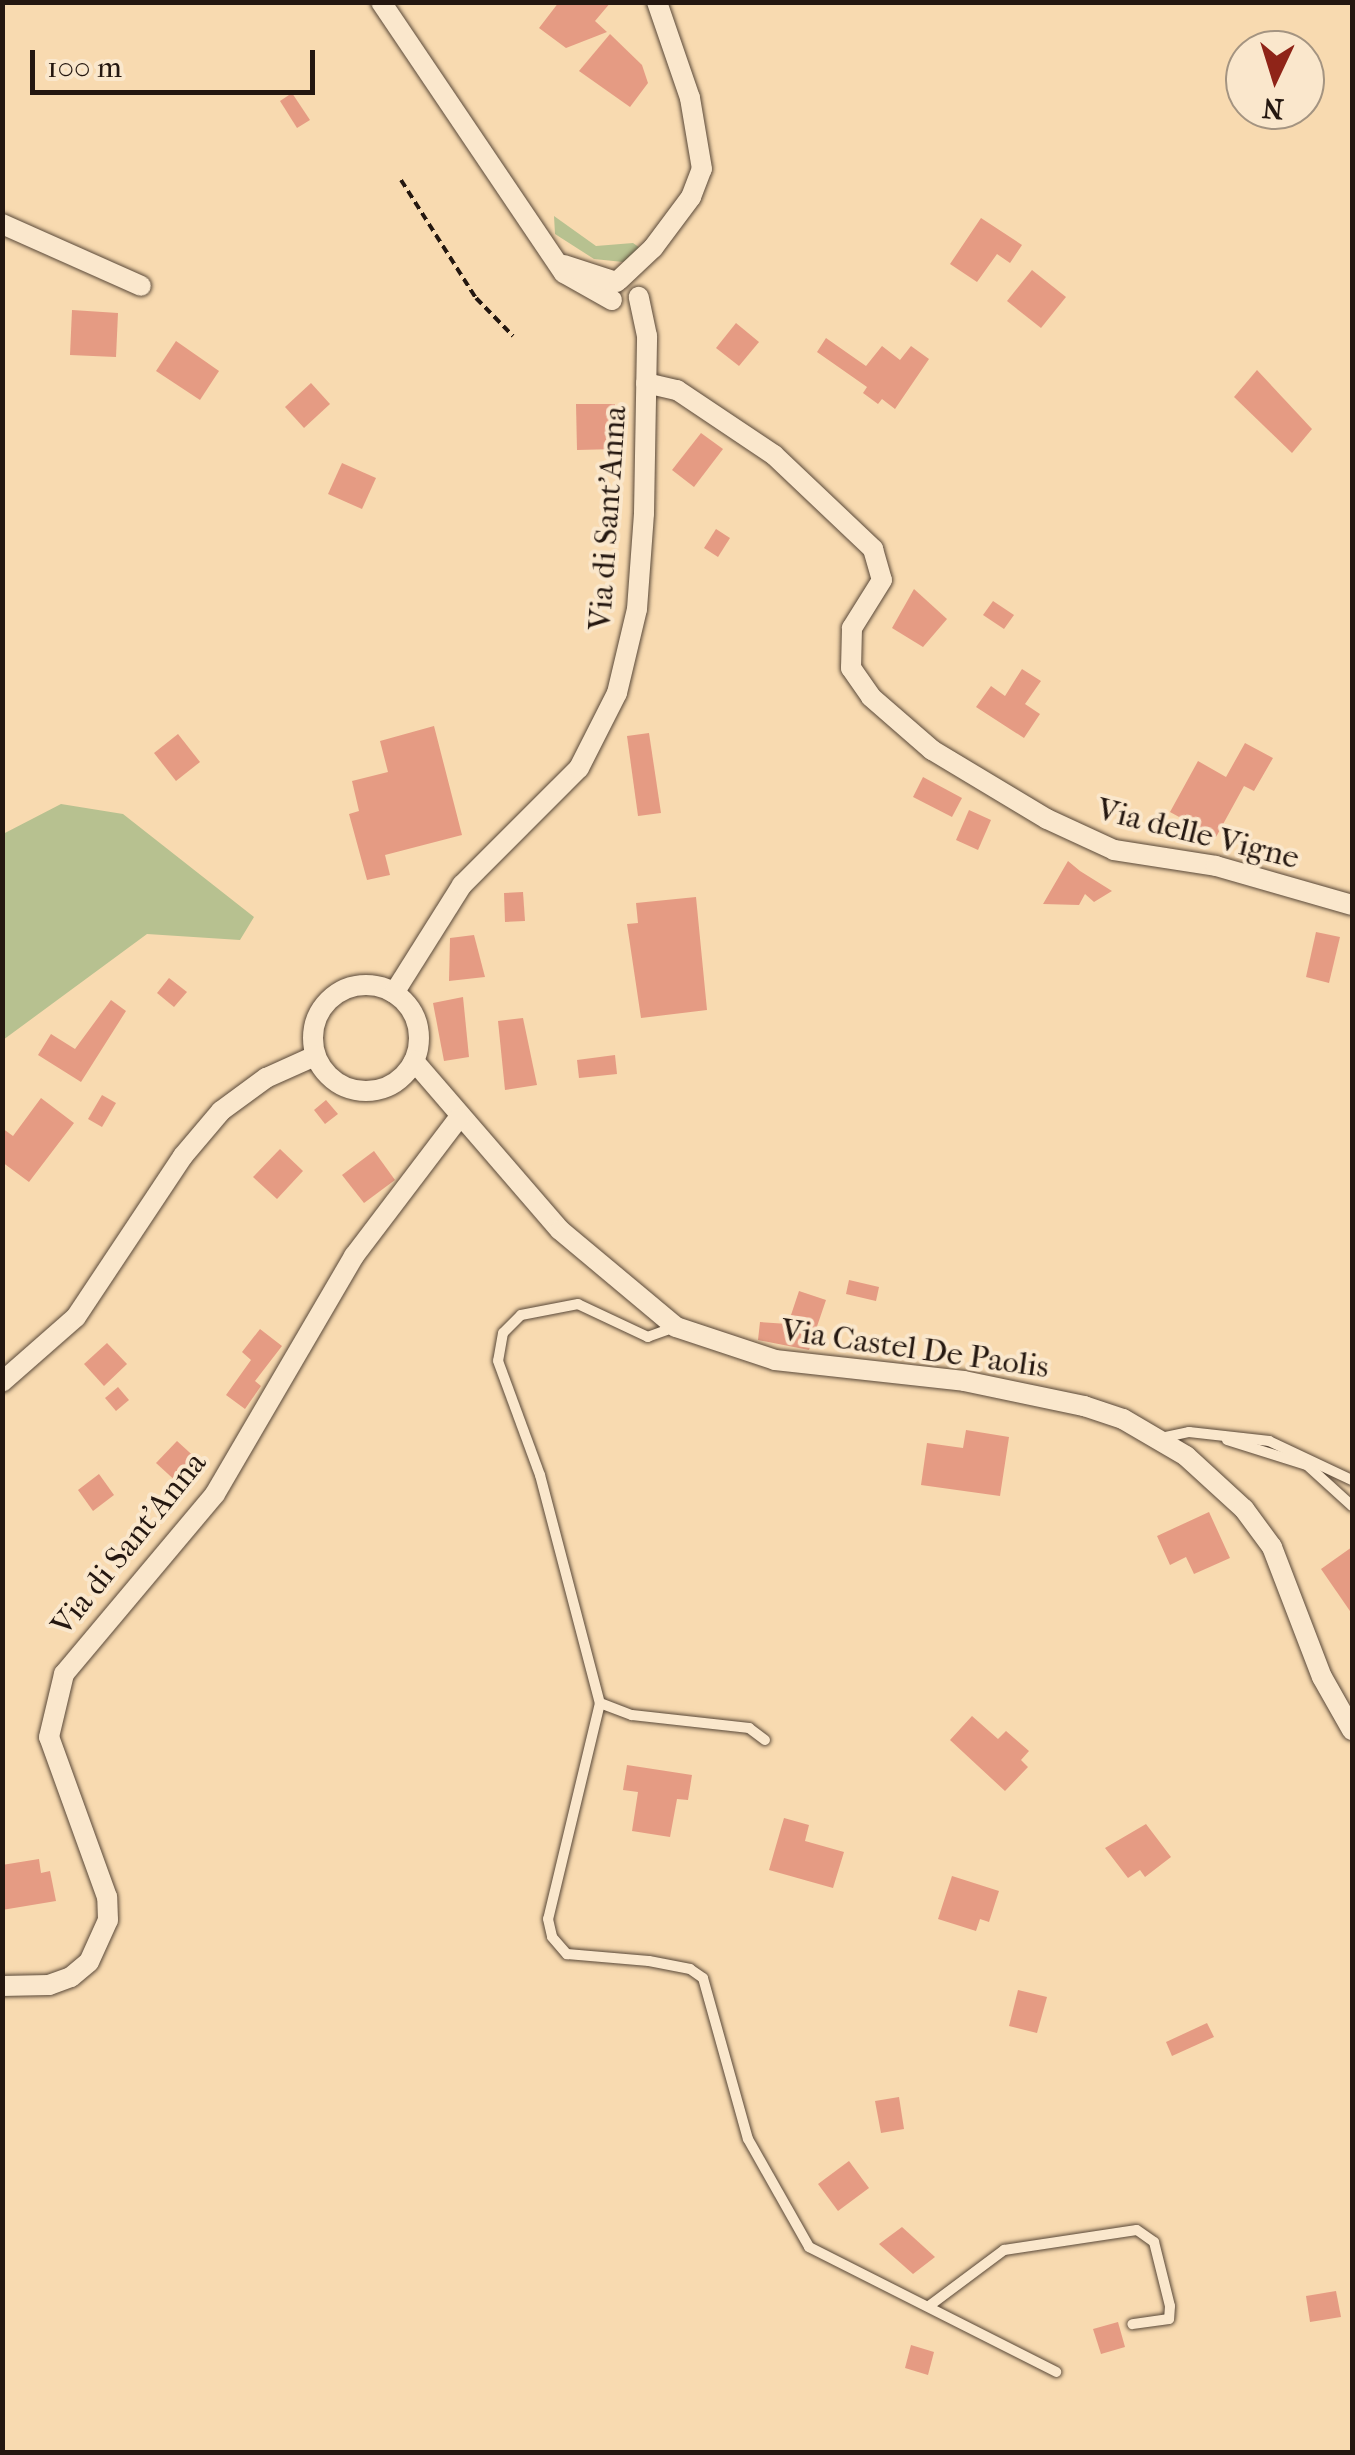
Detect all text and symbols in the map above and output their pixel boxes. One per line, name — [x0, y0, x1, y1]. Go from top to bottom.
scale bar — [35, 30, 320, 92]
north arrow — [1225, 30, 1325, 130]
text: 100 m — [47, 50, 122, 85]
text: N — [1261, 91, 1285, 126]
street label: Via di Sant'Anna — [581, 405, 635, 631]
street label: Via delle Vigne — [1093, 790, 1303, 878]
street label: Via Castel De Paolis — [779, 1311, 1051, 1387]
street label: Via di Sant'Anna — [43, 1445, 215, 1643]

